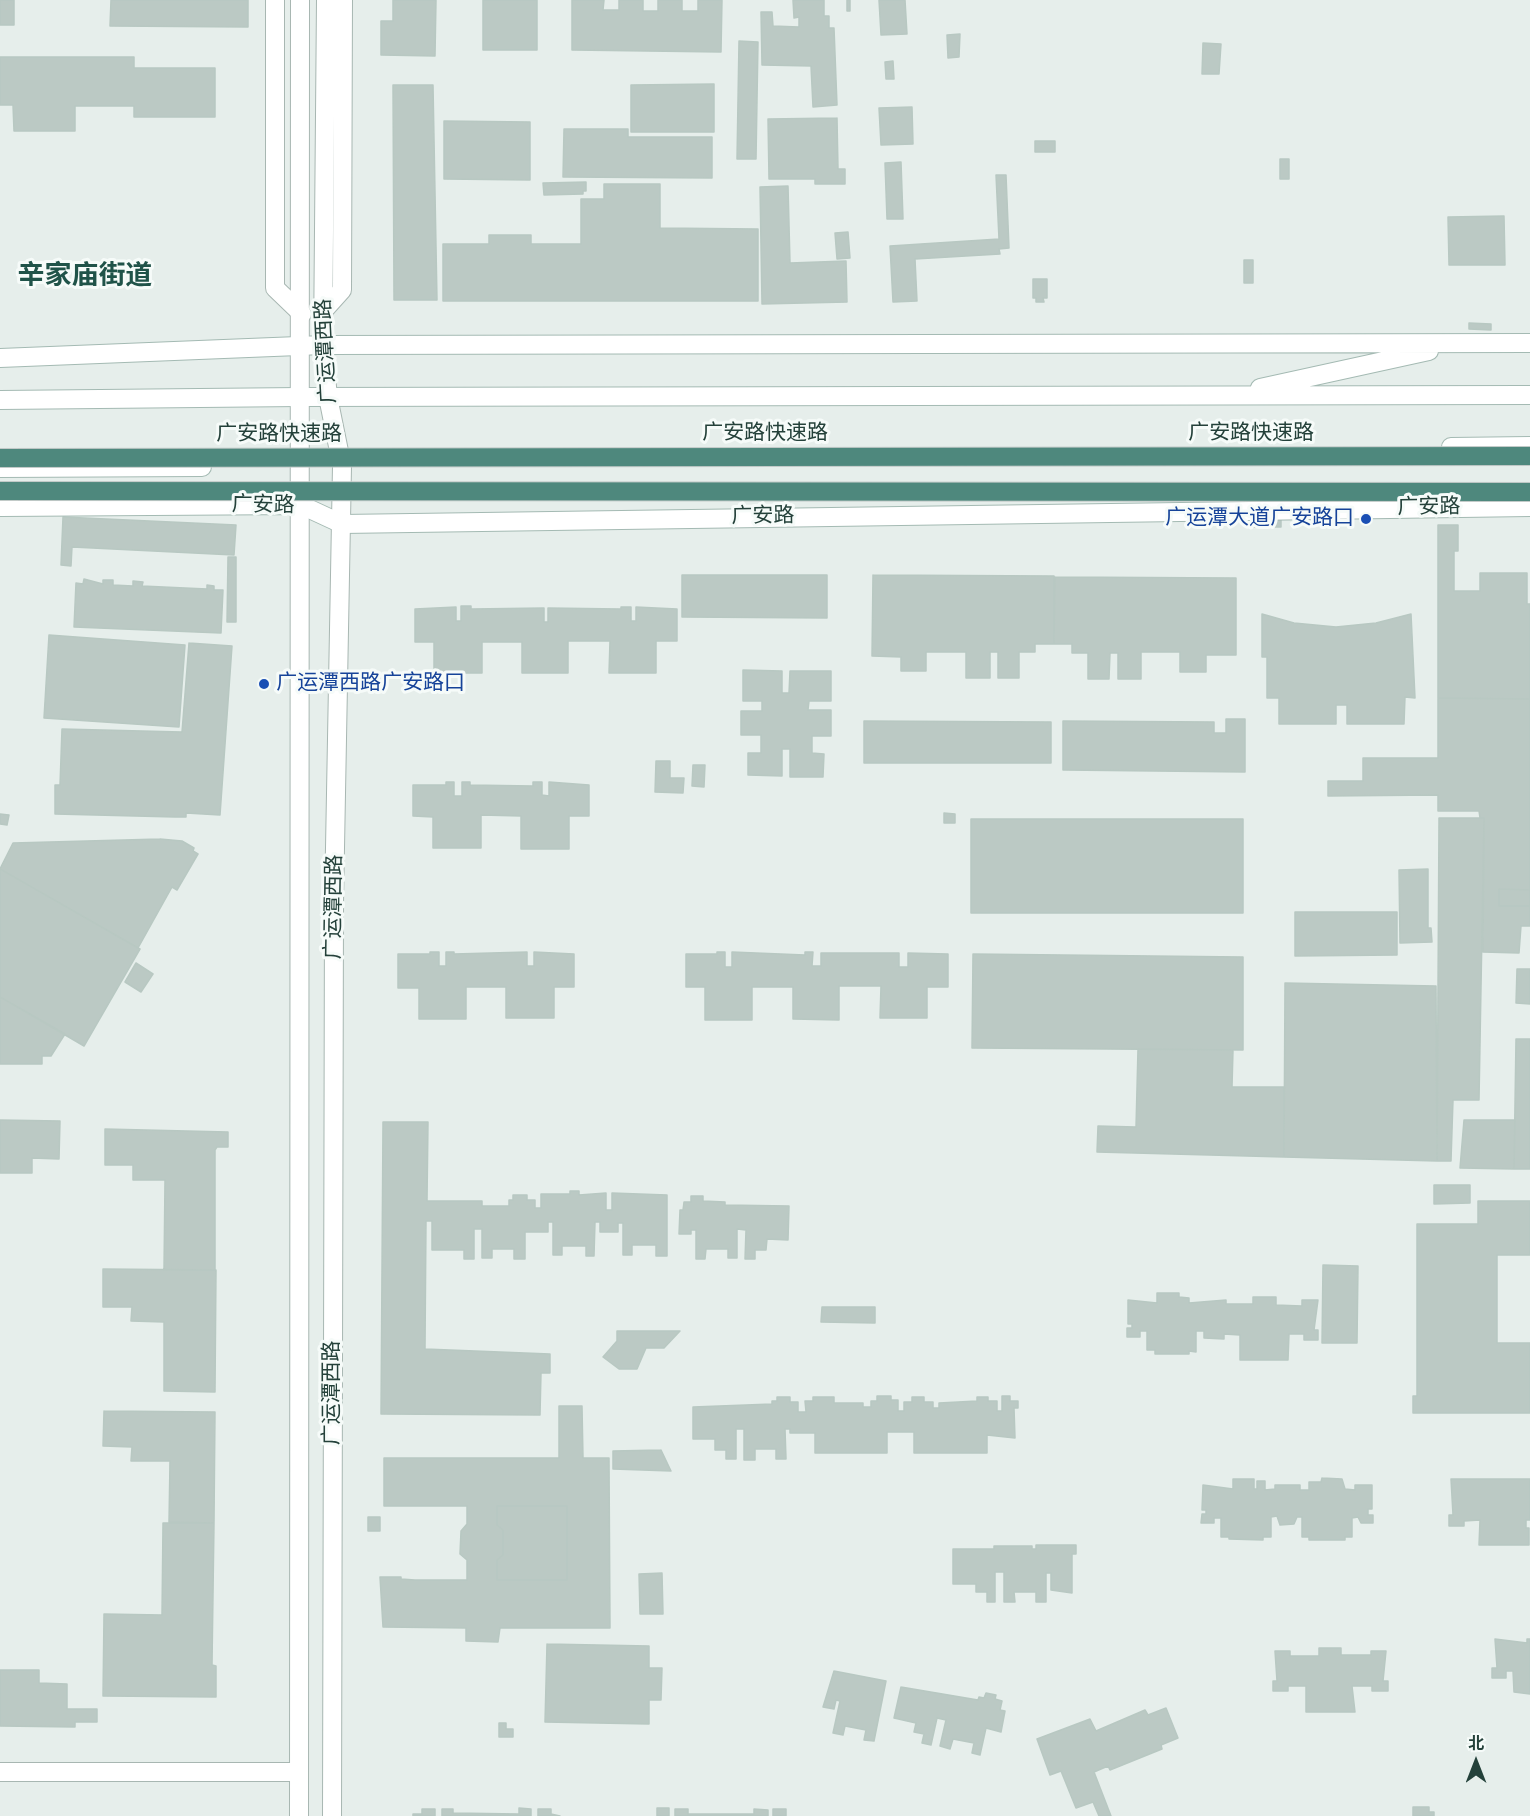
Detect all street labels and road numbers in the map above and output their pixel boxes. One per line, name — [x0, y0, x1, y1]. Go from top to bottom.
street label: 广运潭西路 — [312, 298, 342, 404]
street label: 广安路快速路 — [702, 421, 828, 447]
street label: 广安路快速路 — [1188, 421, 1314, 447]
street label: 广安路快速路 — [216, 422, 342, 448]
street label: 广安路 — [231, 493, 295, 519]
street label: 广安路 — [1397, 495, 1461, 521]
street label: 广安路 — [731, 504, 795, 530]
street label: 广运潭西路 — [321, 854, 349, 960]
street label: 广运潭西路 — [320, 1341, 346, 1445]

